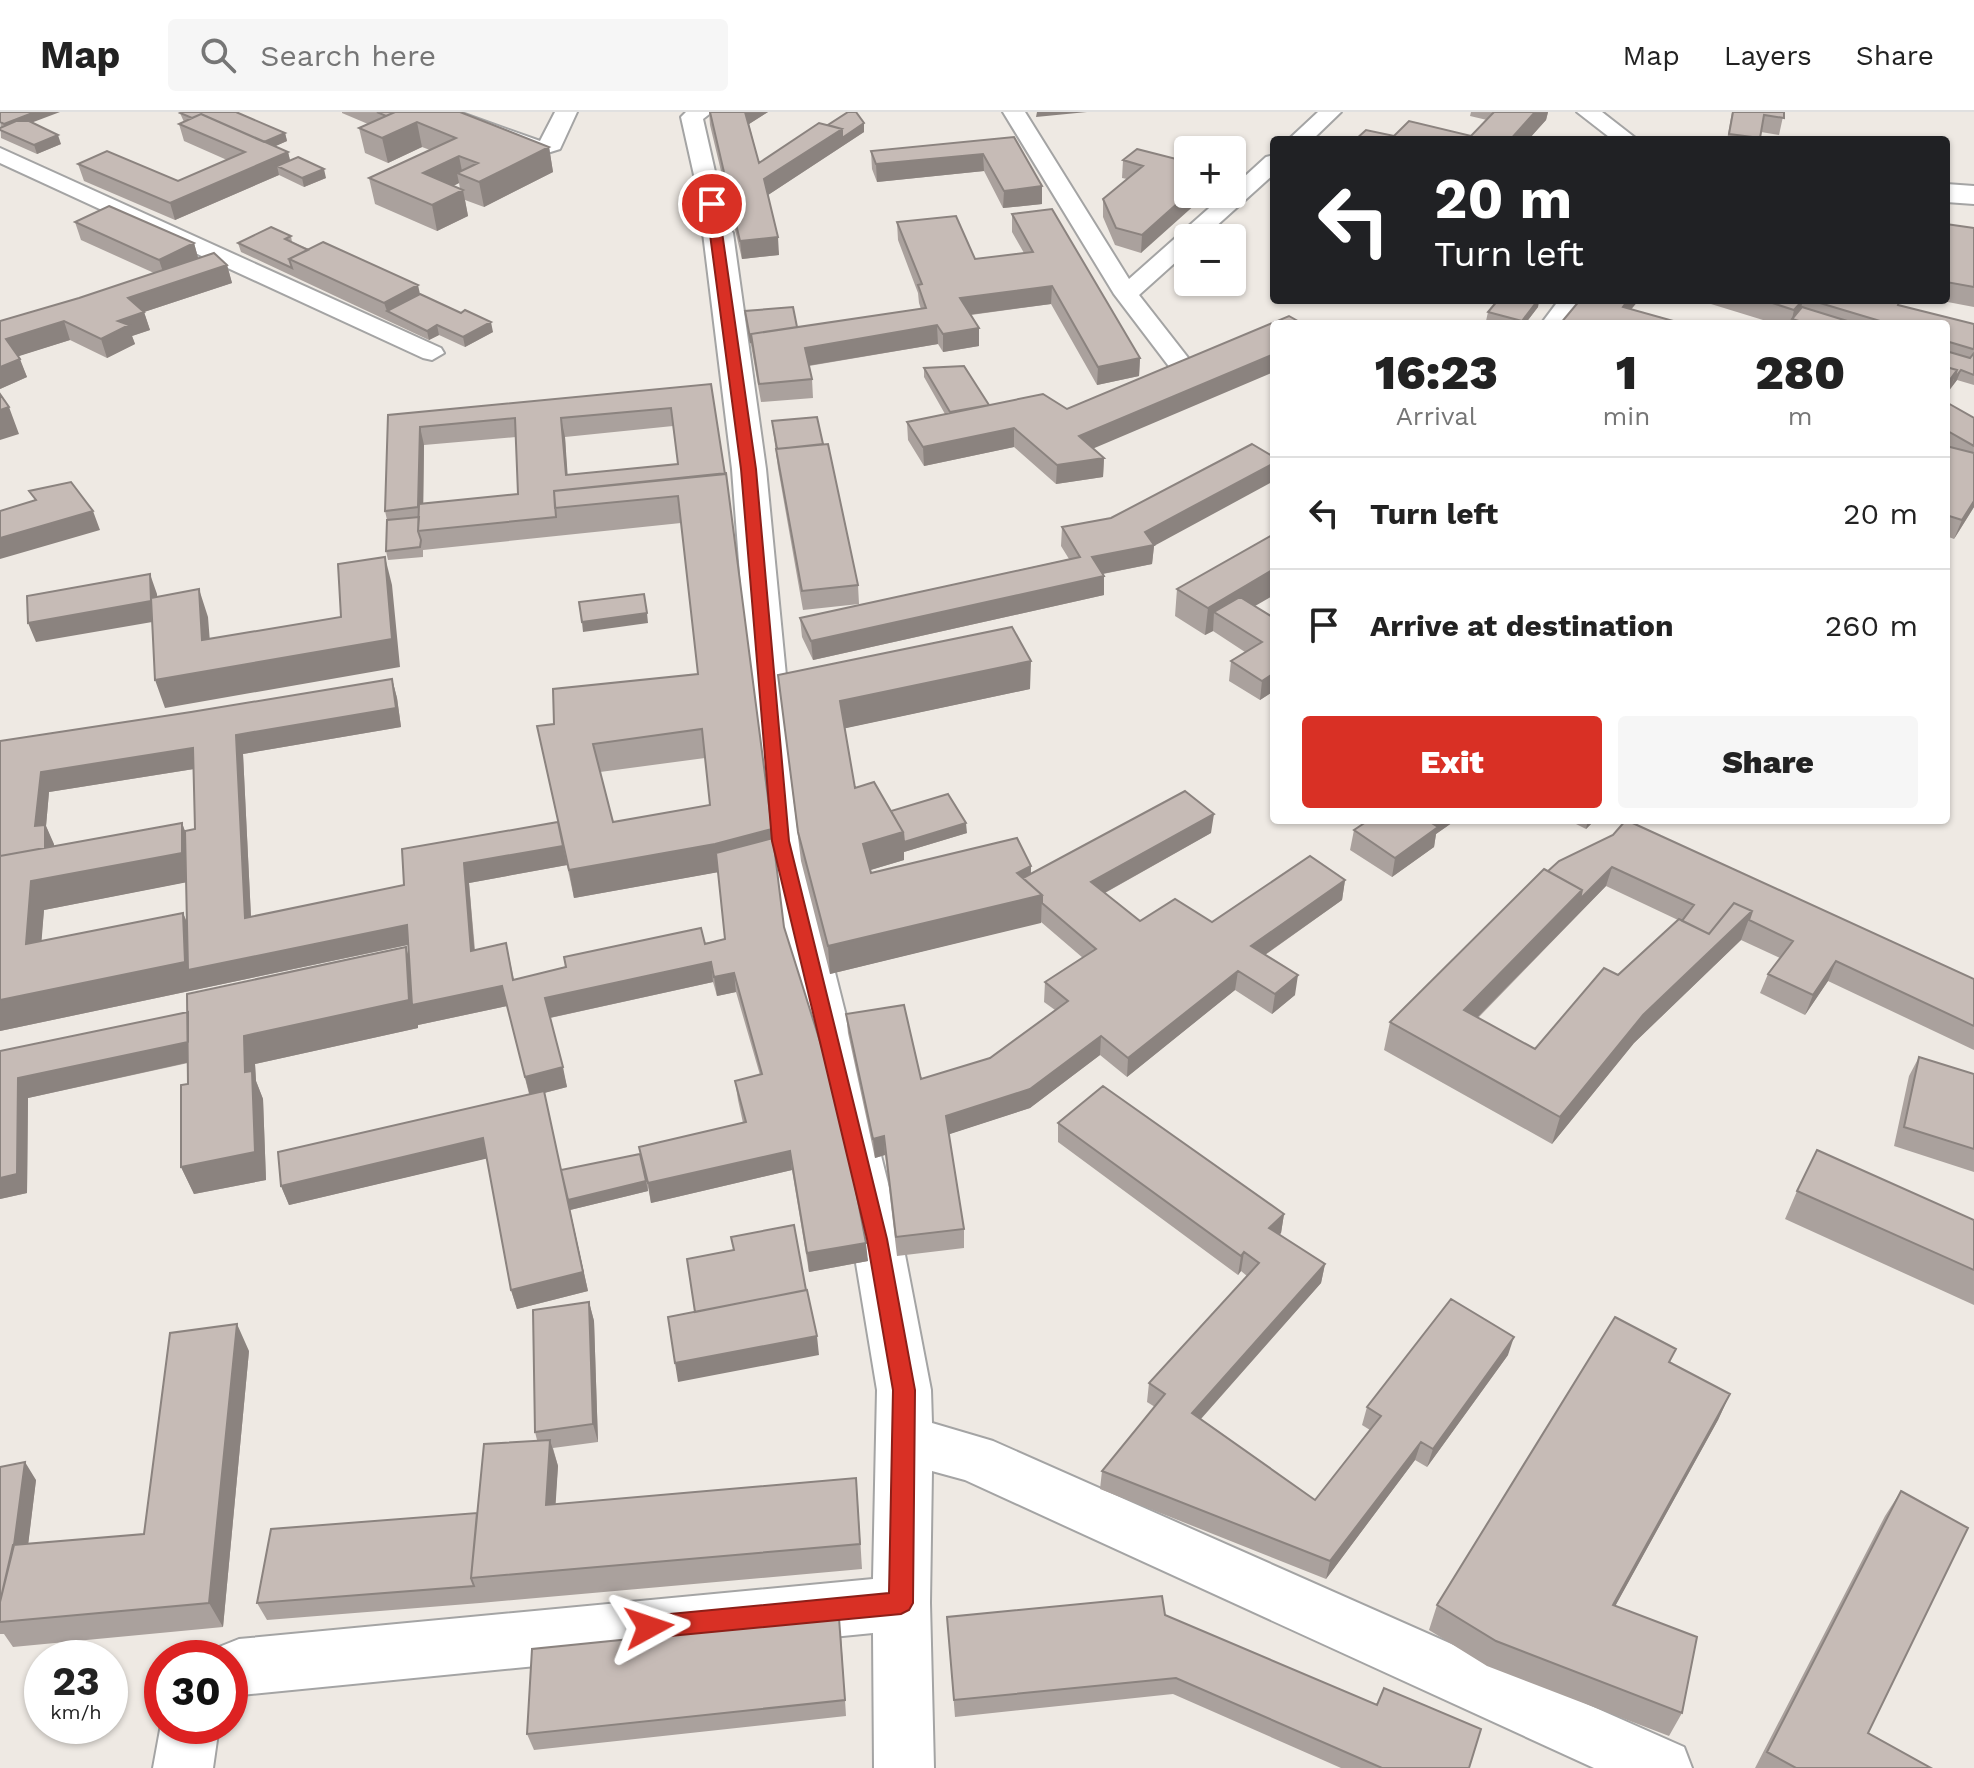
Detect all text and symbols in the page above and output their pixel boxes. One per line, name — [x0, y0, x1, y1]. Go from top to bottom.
search box — [168, 19, 728, 91]
text: Map — [40, 33, 120, 77]
icon: search — [196, 33, 240, 77]
text: Search here — [260, 38, 436, 73]
text: Map — [1623, 39, 1680, 72]
text: Layers — [1724, 39, 1812, 72]
text: Share — [1856, 39, 1934, 72]
map controls — [1174, 136, 1246, 296]
button: + — [1174, 136, 1246, 208]
text: 20 m — [1434, 166, 1572, 232]
icon: left — [1302, 168, 1406, 272]
pin — [678, 170, 746, 238]
icon: arrive — [690, 182, 734, 226]
button: − — [1174, 224, 1246, 296]
text: Turn left — [1434, 233, 1584, 275]
text: 16:23 — [1375, 344, 1498, 401]
text: 1 — [1616, 344, 1637, 401]
text: 280 — [1755, 344, 1845, 401]
text: Arrival — [1396, 401, 1477, 431]
text: min — [1603, 401, 1650, 431]
text: m — [1788, 401, 1813, 431]
icon: left — [1302, 491, 1346, 535]
text: Turn left — [1370, 496, 1498, 531]
text: 20 m — [1843, 496, 1918, 531]
icon: arrive — [1302, 603, 1346, 647]
text: Arrive at destination — [1370, 608, 1674, 643]
text: 260 m — [1825, 608, 1918, 643]
button: Exit — [1302, 716, 1602, 808]
button: Share — [1618, 716, 1918, 808]
position arrow — [607, 1585, 691, 1669]
speed limit sign: 30 — [144, 1640, 248, 1744]
text: 23 — [52, 1658, 100, 1705]
text: km/h — [50, 1700, 102, 1724]

